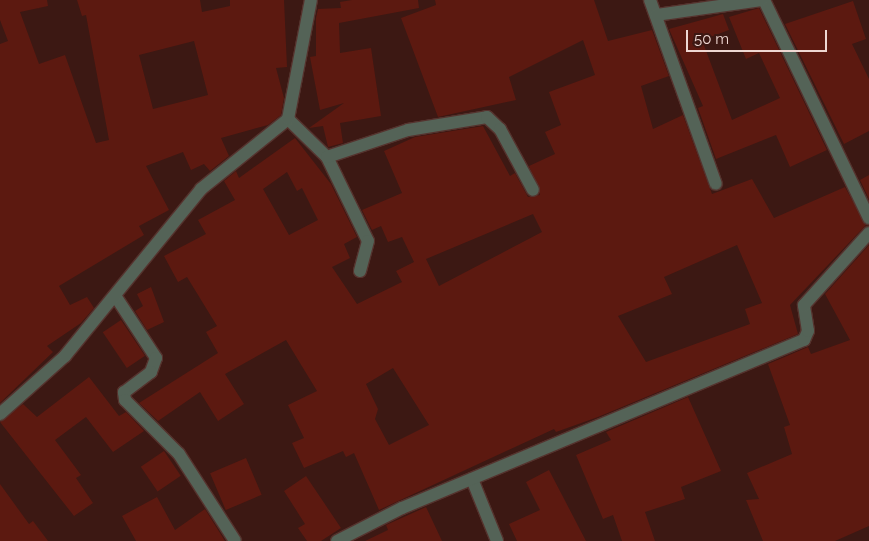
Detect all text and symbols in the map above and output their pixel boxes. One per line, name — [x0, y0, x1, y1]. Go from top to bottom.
scale bar — [689, 20, 830, 52]
text: 50 m — [694, 30, 729, 48]

